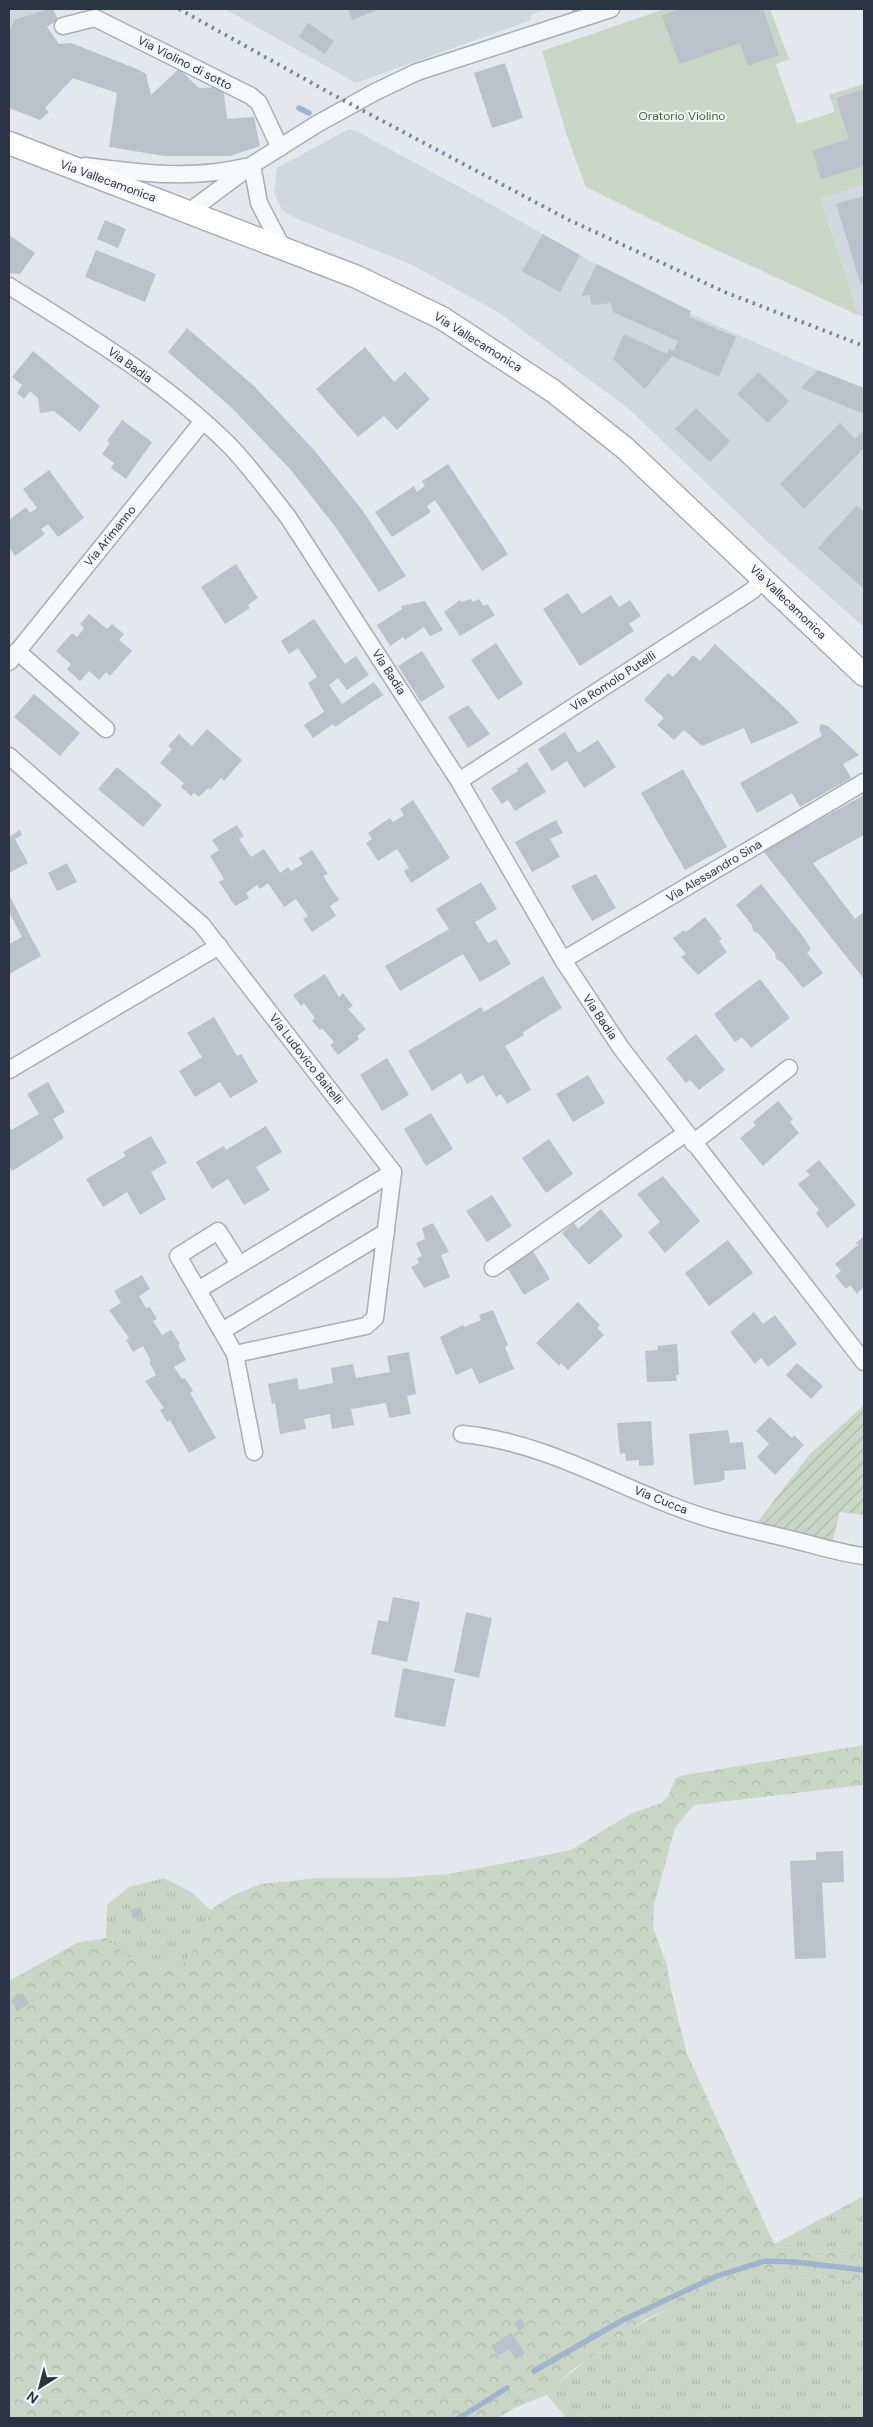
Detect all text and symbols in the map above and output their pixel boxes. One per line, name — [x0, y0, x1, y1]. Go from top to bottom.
street label: Via Violino di sotto — [135, 32, 235, 94]
park label: Oratorio Violino — [639, 108, 725, 124]
street label: Via Vallecamonica — [58, 156, 158, 206]
street label: Via Vallecamonica — [431, 308, 525, 376]
street label: Via Badia — [105, 343, 155, 387]
street label: Via Arimanno — [80, 502, 140, 570]
street label: Via Vallecamonica — [746, 561, 830, 643]
street label: Via Badia — [368, 646, 410, 698]
street label: Via Romolo Putelli — [567, 647, 659, 715]
street label: Via Alessandro Sina — [663, 836, 765, 906]
street label: Via Badia — [579, 991, 621, 1043]
street label: Via Ludovico Baitelli — [266, 1010, 346, 1108]
street label: Via Cucca — [632, 1482, 690, 1518]
north arrow — [15, 2362, 65, 2412]
text: N — [23, 2387, 42, 2408]

